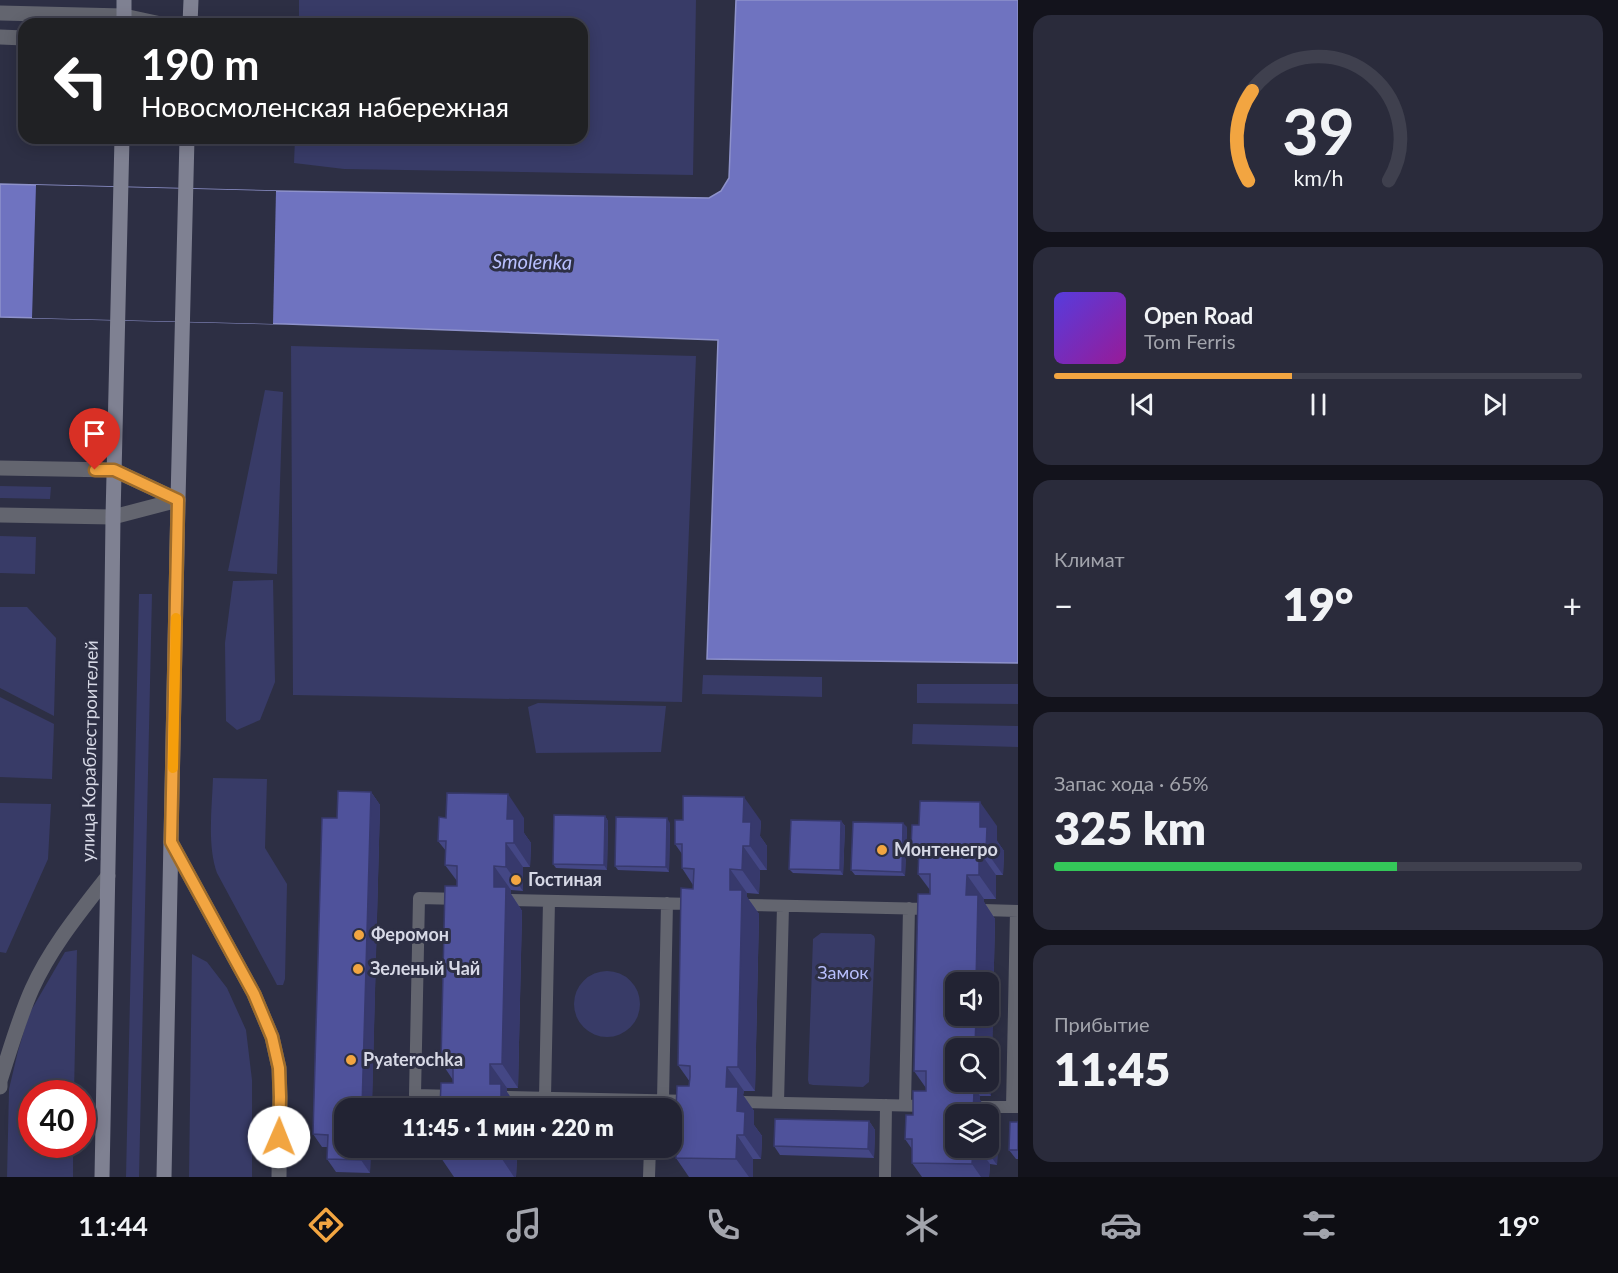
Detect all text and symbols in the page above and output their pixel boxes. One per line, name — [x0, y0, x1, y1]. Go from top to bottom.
text: 190 m — [141, 39, 259, 89]
icon: left — [42, 42, 120, 120]
text: Новосмоленская набережная — [141, 90, 509, 123]
text: 39 — [1282, 93, 1354, 168]
text: km/h — [1293, 165, 1343, 191]
water label: Smolenka — [492, 248, 572, 274]
text: Open Road — [1144, 302, 1253, 329]
text: Tom Ferris — [1144, 329, 1235, 353]
icon: previous — [1126, 388, 1159, 421]
icon: pause — [1302, 388, 1335, 421]
icon: next — [1478, 388, 1511, 421]
pin — [69, 408, 120, 470]
icon: arrive — [78, 417, 111, 450]
text: Климат — [1054, 547, 1125, 571]
text: 19° — [1283, 577, 1353, 631]
text: − — [1054, 585, 1073, 625]
text: + — [1563, 585, 1582, 625]
street label: улица Кораблестроителей — [76, 640, 102, 862]
text: Запас хода · 65% — [1054, 771, 1209, 795]
text: 325 km — [1054, 801, 1206, 855]
place label: Монтенегро — [894, 838, 998, 860]
marker: Монтенегро — [875, 843, 889, 857]
place label: Гостиная — [528, 868, 602, 890]
marker: Гостиная — [509, 873, 523, 887]
place label: Феромон — [371, 923, 449, 945]
marker: Феромон — [352, 928, 366, 942]
place label: Зеленый Чай — [370, 957, 480, 979]
park label: Замок — [817, 961, 869, 983]
marker: Зеленый Чай — [351, 962, 365, 976]
map controls — [945, 972, 999, 1158]
button: sound — [945, 972, 999, 1026]
text: Прибытие — [1054, 1012, 1150, 1036]
button: search — [945, 1038, 999, 1092]
text: 11:45 — [1054, 1042, 1170, 1096]
place label: Pyaterochka — [363, 1048, 463, 1070]
marker: Pyaterochka — [344, 1053, 358, 1067]
speed limit sign: 40 — [18, 1080, 96, 1158]
button: layers — [945, 1104, 999, 1158]
position arrow — [247, 1105, 311, 1169]
text: 11:45 · 1 мин · 220 m — [402, 1114, 614, 1141]
icon: directions — [305, 1204, 347, 1246]
icon: music — [503, 1204, 545, 1246]
icon: phone — [702, 1204, 744, 1246]
icon: climate — [901, 1204, 943, 1246]
icon: car — [1100, 1204, 1142, 1246]
icon: filters — [1298, 1204, 1340, 1246]
text: 11:44 — [78, 1209, 148, 1242]
text: 19° — [1497, 1209, 1540, 1242]

